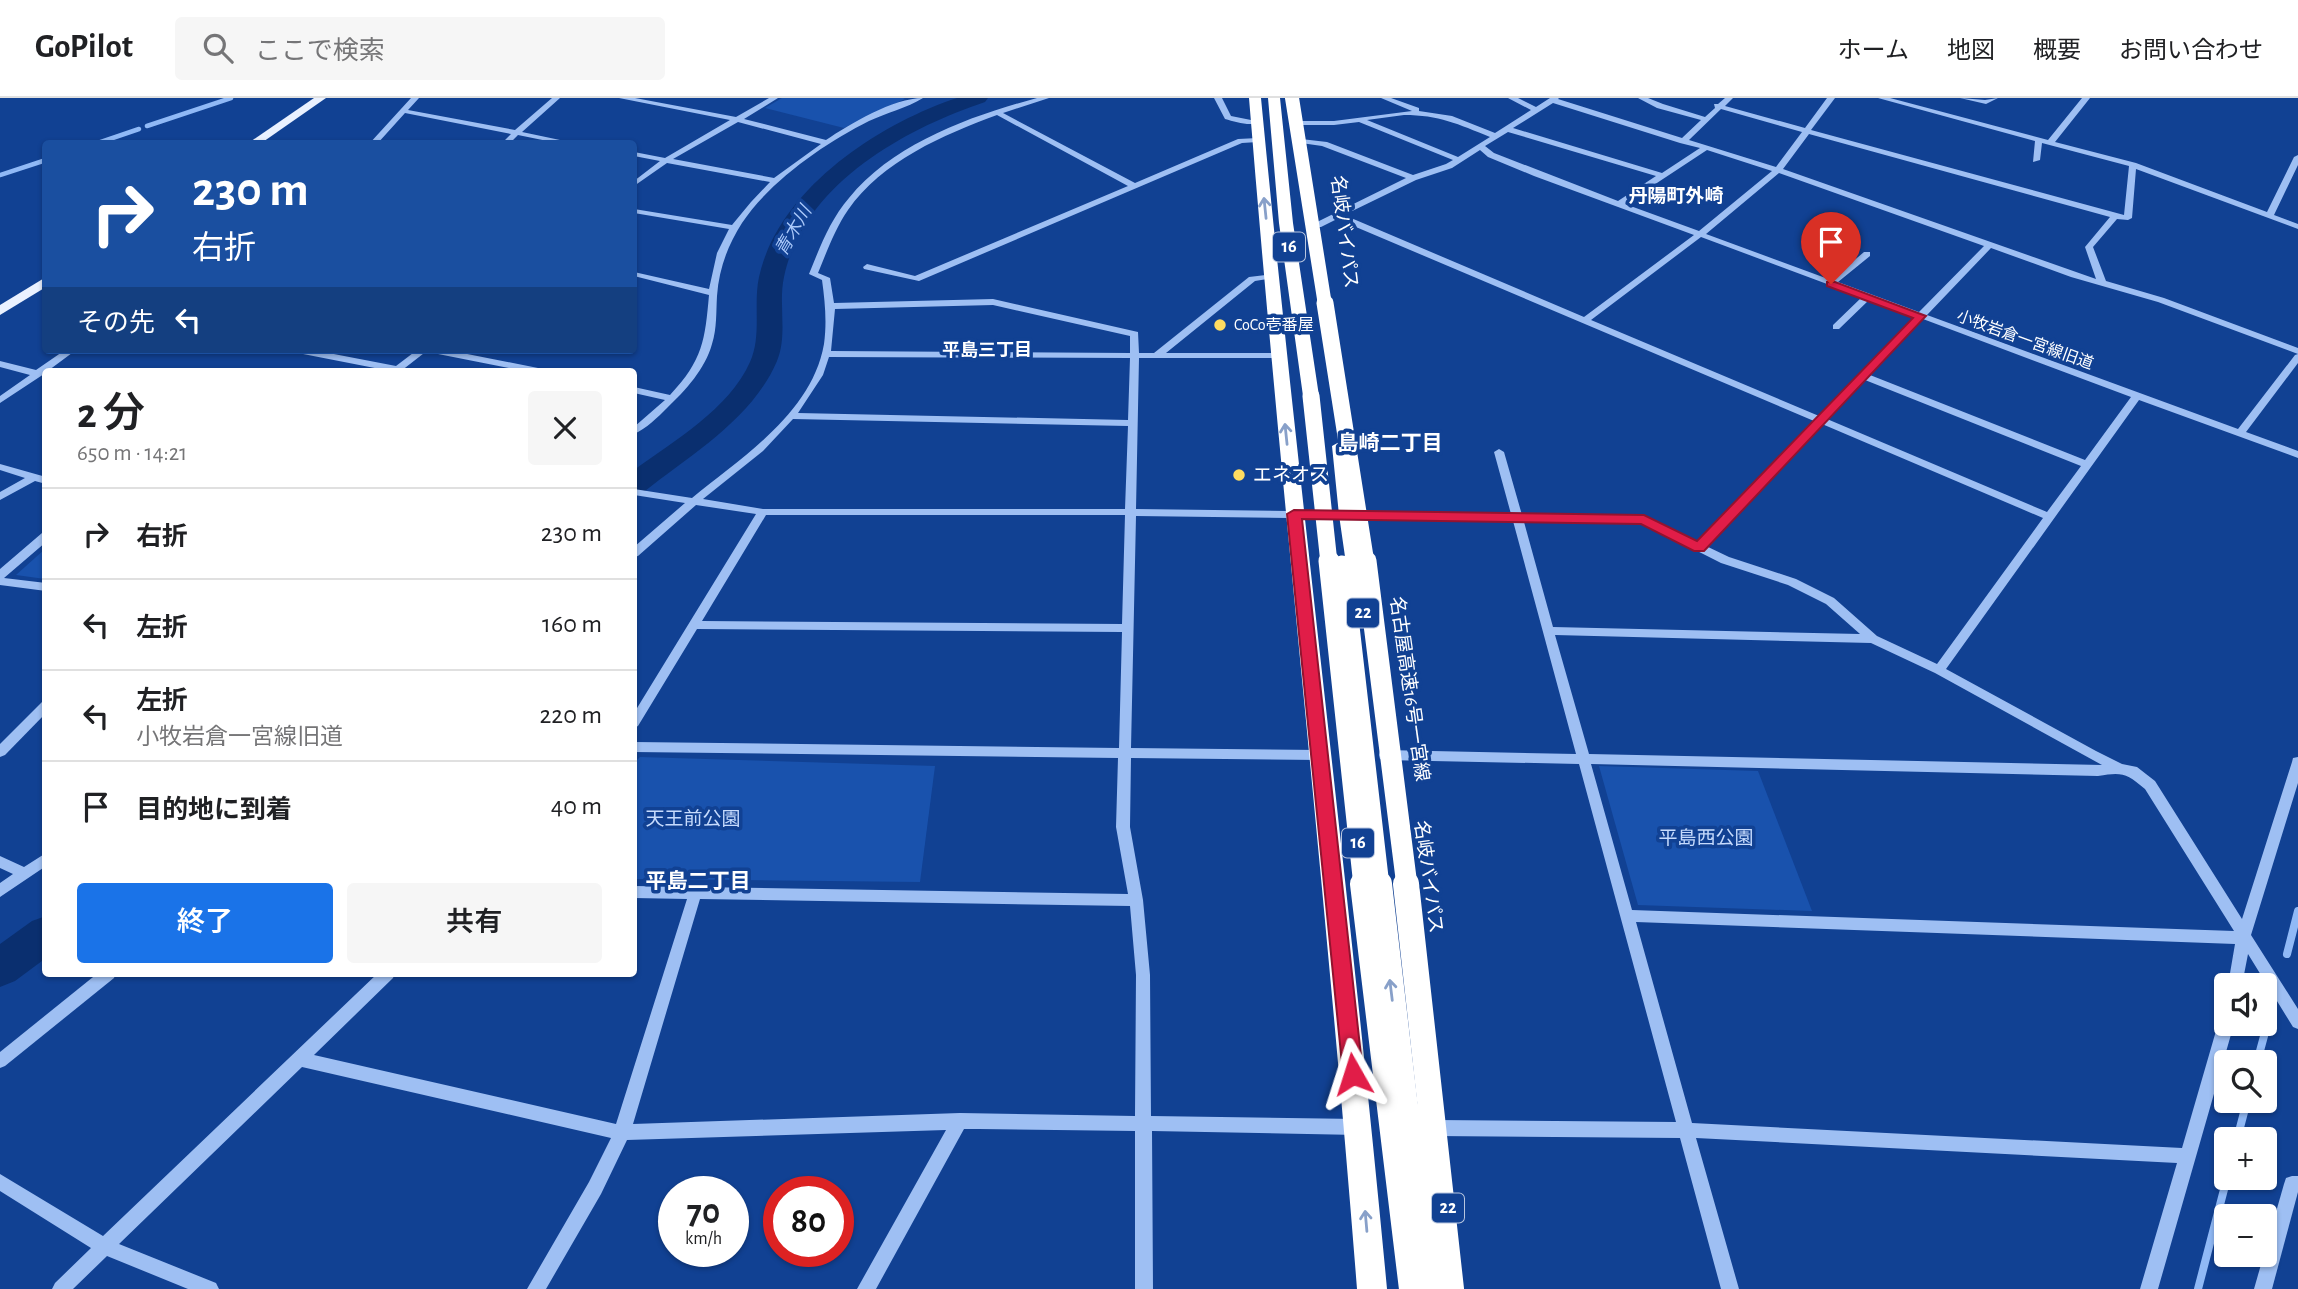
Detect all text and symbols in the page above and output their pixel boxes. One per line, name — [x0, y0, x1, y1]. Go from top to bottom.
search box — [175, 17, 665, 80]
icon: search — [199, 29, 237, 67]
text: GoPilot — [35, 31, 133, 64]
text: ここで検索 — [255, 38, 385, 64]
text: ホーム — [1838, 39, 1909, 63]
text: 地図 — [1947, 39, 1995, 63]
text: 概要 — [2033, 39, 2081, 63]
text: お問い合わせ — [2119, 39, 2263, 63]
text: 230 m — [192, 166, 309, 215]
icon: right — [77, 168, 168, 259]
street label: 名岐バイパス — [1328, 174, 1362, 290]
district label: 丹陽町外崎 — [1628, 185, 1724, 206]
one-way arrow — [1258, 197, 1271, 219]
water label: 青木川 — [771, 200, 816, 259]
pin — [1801, 212, 1861, 284]
icon: arrive — [1812, 223, 1850, 261]
text: 右折 — [192, 232, 256, 264]
road number: 16 — [1273, 232, 1305, 262]
icon: left — [169, 301, 207, 339]
street label: 小牧岩倉一宮線旧道 — [1955, 307, 2096, 372]
text: その先 — [77, 310, 155, 336]
place label: CoCo壱番屋 — [1234, 316, 1314, 333]
marker: CoCo壱番屋 — [1212, 317, 1228, 333]
district label: 平島三丁目 — [942, 340, 1032, 360]
button: close — [528, 391, 602, 465]
text: 2 分 — [77, 393, 145, 435]
one-way arrow — [1279, 423, 1292, 446]
district label: 島崎二丁目 — [1338, 432, 1443, 454]
text: 650 m · 14:21 — [77, 442, 187, 465]
place label: エネオス — [1253, 465, 1329, 485]
marker: エネオス — [1231, 467, 1247, 483]
icon: right — [77, 515, 115, 553]
text: 230 m — [541, 520, 602, 546]
text: 右折 — [136, 524, 188, 550]
street label: 名古屋高速16号一宮線 — [1387, 595, 1433, 783]
road number: 22 — [1347, 598, 1379, 628]
icon: left — [77, 606, 115, 644]
text: 160 m — [542, 611, 602, 637]
text: 左折 — [136, 615, 188, 641]
text: 左折 — [136, 688, 188, 714]
icon: left — [77, 697, 115, 735]
text: 220 m — [540, 702, 602, 728]
text: 小牧岩倉一宮線旧道 — [136, 726, 343, 749]
icon: arrive — [77, 788, 115, 826]
text: 40 m — [551, 793, 602, 819]
text: 目的地に到着 — [136, 797, 292, 823]
park label: 天王前公園 — [645, 808, 741, 829]
street label: 名岐バイパス — [1411, 819, 1447, 935]
road number: 16 — [1342, 828, 1374, 858]
park label: 平島西公園 — [1658, 828, 1754, 848]
district label: 平島二丁目 — [646, 870, 751, 892]
button: 終了 — [77, 883, 333, 963]
button: 共有 — [347, 883, 602, 963]
map controls — [2214, 973, 2277, 1267]
button: sound — [2214, 973, 2277, 1036]
one-way arrow — [1385, 979, 1398, 1002]
position arrow — [1316, 1037, 1390, 1111]
button: search — [2214, 1050, 2277, 1113]
button: + — [2214, 1127, 2277, 1190]
speed limit sign: 80 — [763, 1176, 854, 1267]
road number: 22 — [1432, 1194, 1464, 1223]
text: 70 — [687, 1195, 720, 1230]
button: − — [2214, 1204, 2277, 1267]
one-way arrow — [1359, 1210, 1372, 1233]
text: km/h — [685, 1230, 722, 1248]

